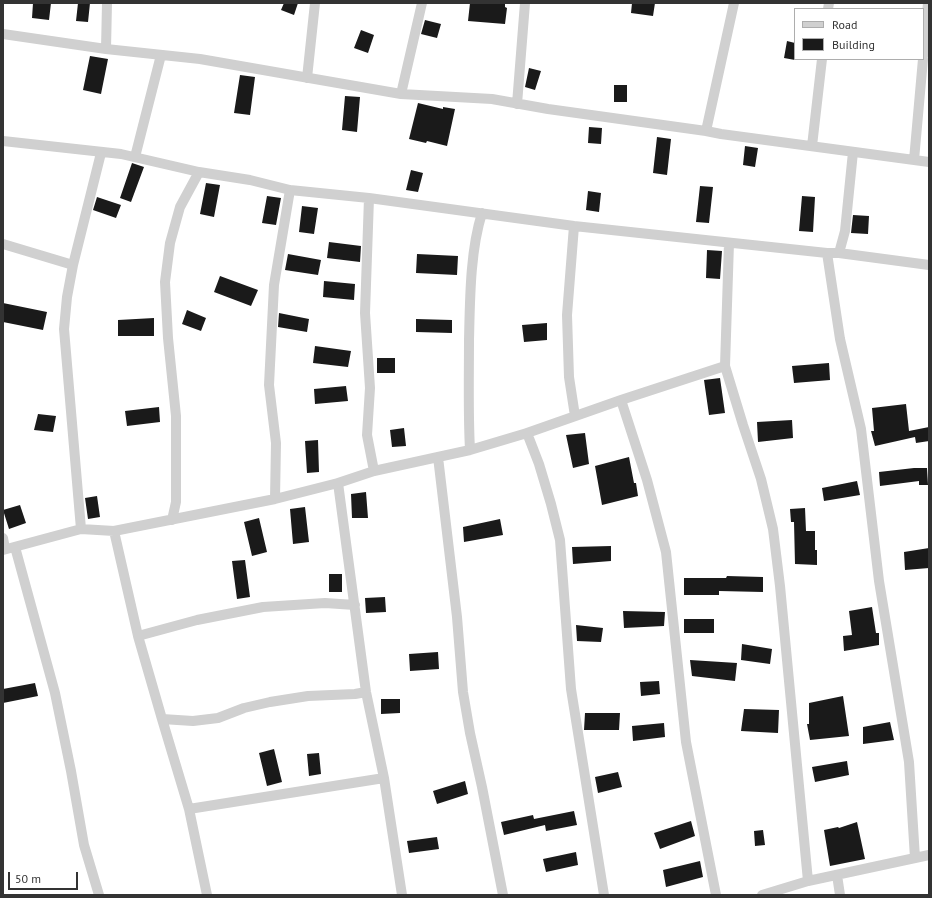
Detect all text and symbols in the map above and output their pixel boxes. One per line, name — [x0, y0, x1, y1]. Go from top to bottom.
legend — [794, 8, 924, 60]
text: Road — [832, 17, 857, 32]
text: Building — [832, 37, 875, 52]
scale bar — [10, 864, 80, 890]
text: 50 m — [15, 871, 41, 886]

